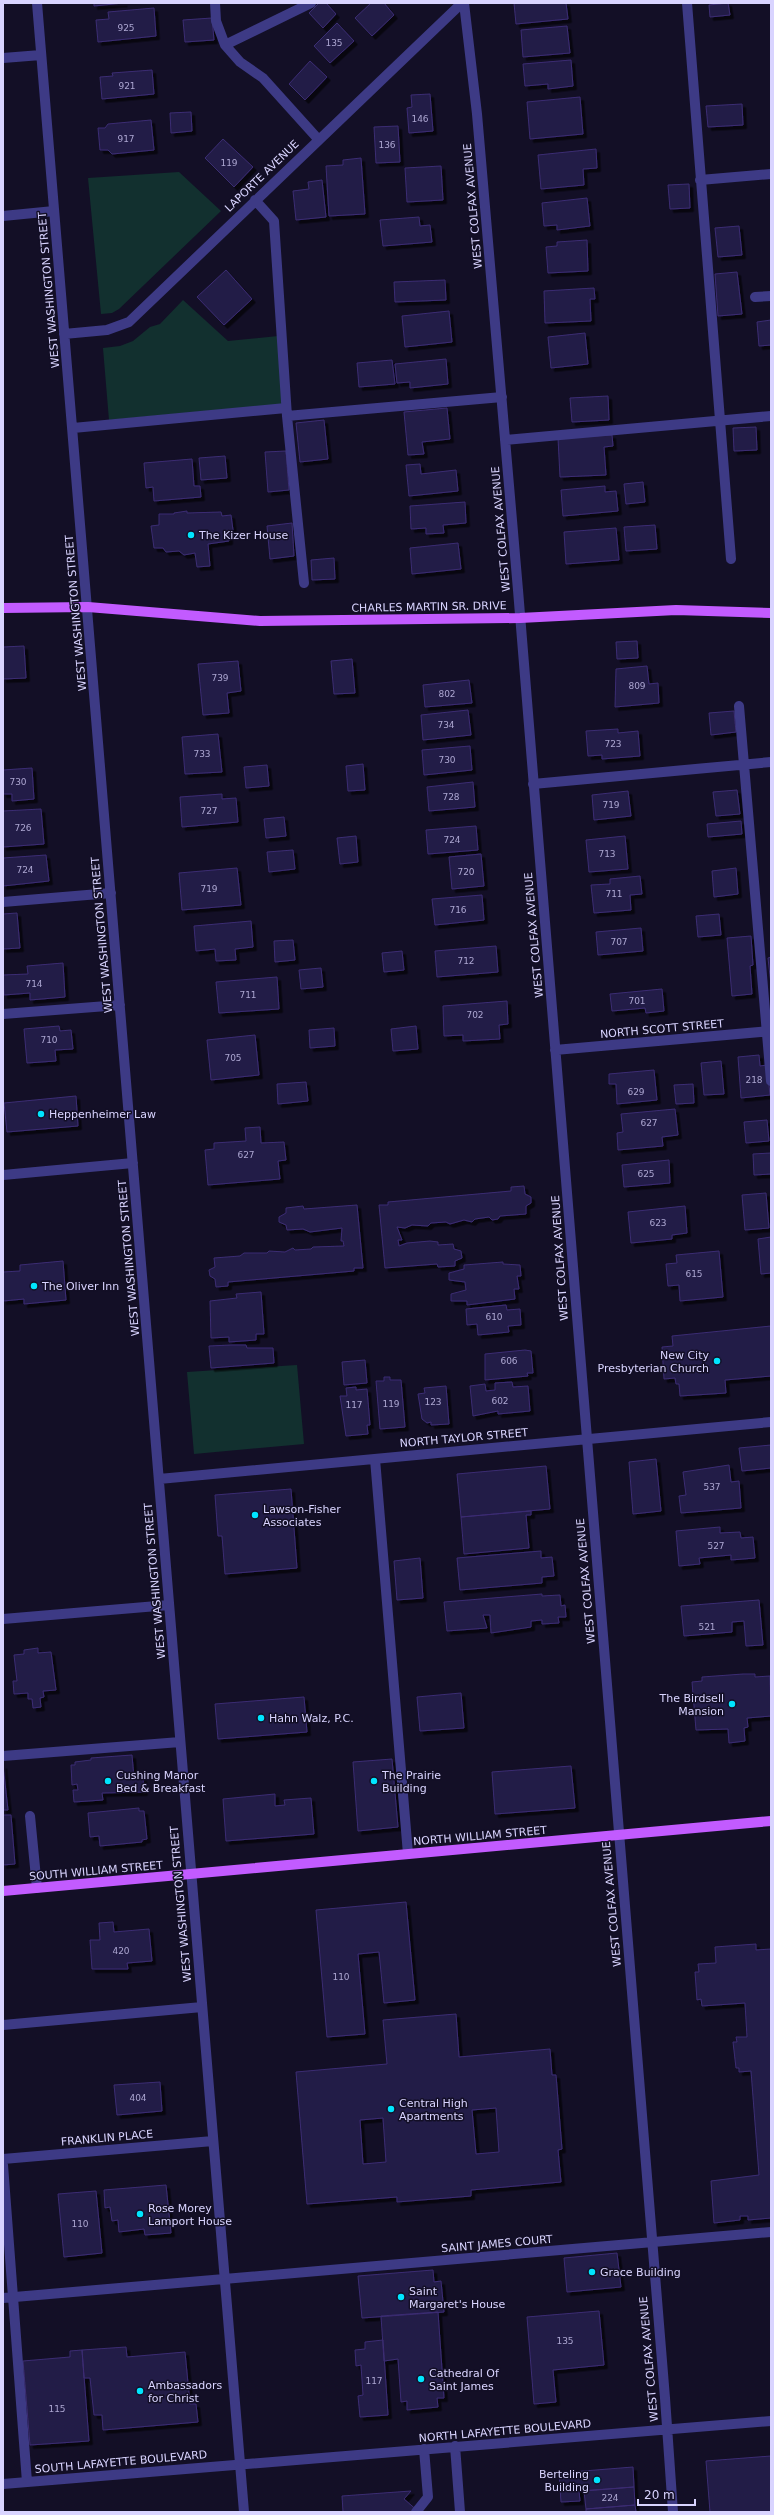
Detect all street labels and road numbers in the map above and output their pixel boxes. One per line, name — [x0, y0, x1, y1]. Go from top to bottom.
street label: LAPORTE AVENUE — [222, 137, 302, 215]
street label: WEST COLFAX AVENUE — [461, 143, 485, 269]
street label: WEST WASHINGTON STREET — [36, 211, 62, 369]
street label: WEST COLFAX AVENUE — [489, 466, 513, 592]
street label: WEST WASHINGTON STREET — [63, 534, 89, 692]
street label: CHARLES MARTIN SR. DRIVE — [351, 599, 507, 615]
street label: WEST WASHINGTON STREET — [89, 856, 115, 1014]
street label: WEST COLFAX AVENUE — [522, 872, 546, 998]
street label: NORTH SCOTT STREET — [600, 1017, 725, 1041]
street label: WEST WASHINGTON STREET — [116, 1179, 142, 1337]
street label: WEST COLFAX AVENUE — [549, 1195, 571, 1321]
street label: NORTH TAYLOR STREET — [399, 1426, 529, 1450]
street label: WEST WASHINGTON STREET — [142, 1502, 168, 1660]
street label: WEST COLFAX AVENUE — [574, 1518, 598, 1644]
street label: NORTH WILLIAM STREET — [413, 1824, 548, 1848]
street label: WEST WASHINGTON STREET — [168, 1825, 194, 1983]
street label: WEST COLFAX AVENUE — [600, 1841, 624, 1967]
street label: SOUTH WILLIAM STREET — [29, 1859, 164, 1883]
street label: FRANKLIN PLACE — [60, 2127, 154, 2149]
street label: SAINT JAMES COURT — [441, 2233, 554, 2255]
street label: WEST COLFAX AVENUE — [637, 2296, 661, 2422]
street label: NORTH LAFAYETTE BOULEVARD — [418, 2417, 592, 2445]
street label: SOUTH LAFAYETTE BOULEVARD — [34, 2448, 208, 2476]

